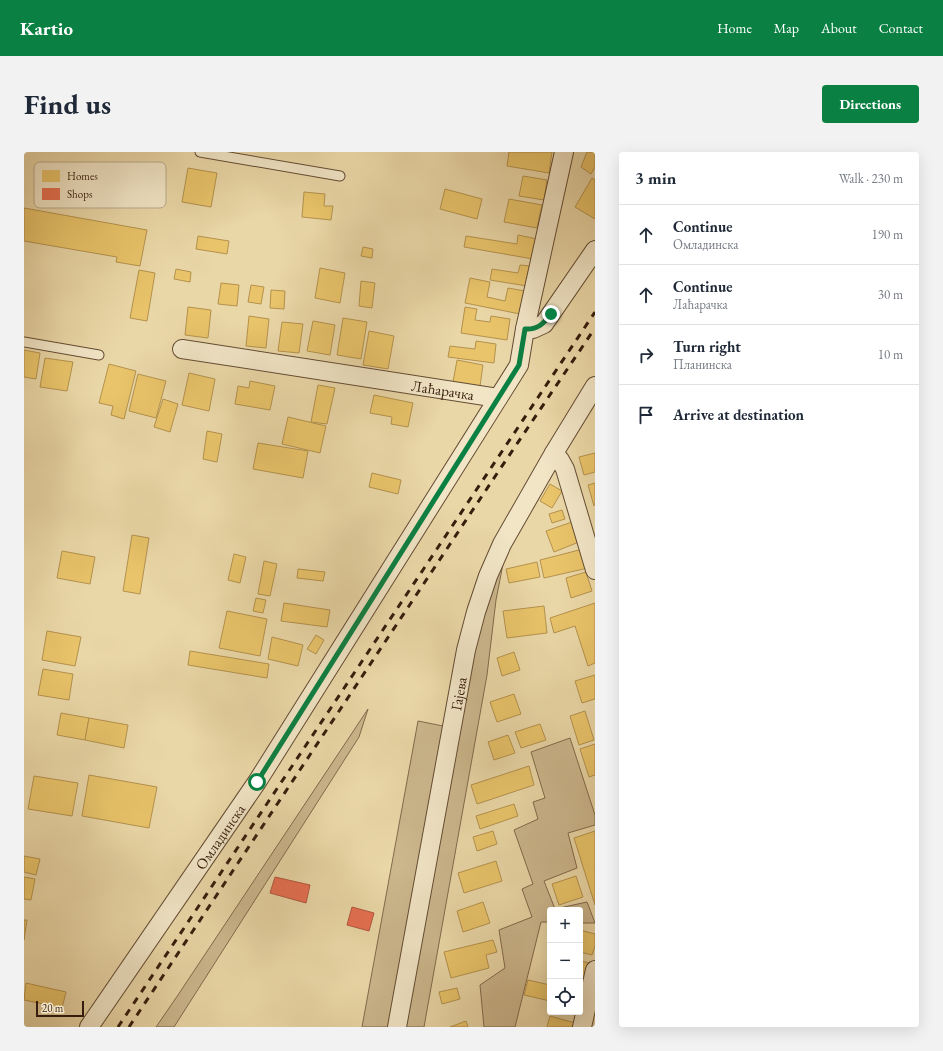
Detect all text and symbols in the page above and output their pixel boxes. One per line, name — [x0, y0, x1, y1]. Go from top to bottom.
text: Kartio — [20, 16, 73, 41]
text: Home — [717, 19, 752, 37]
text: Map — [774, 19, 799, 37]
text: About — [821, 19, 857, 37]
text: Contact — [879, 19, 923, 37]
button: Directions — [822, 85, 919, 123]
text: Find us — [24, 86, 111, 122]
legend — [34, 162, 166, 208]
text: 3 min — [635, 167, 676, 189]
text: Homes — [67, 169, 98, 183]
text: Walk · 230 m — [839, 170, 903, 187]
text: Shops — [67, 187, 93, 201]
text: Continue — [673, 217, 733, 236]
icon: ahead — [635, 224, 657, 246]
text: 190 m — [872, 226, 903, 243]
text: Омладинска — [673, 236, 738, 253]
text: Continue — [673, 277, 733, 296]
icon: ahead — [635, 284, 657, 306]
text: 30 m — [878, 286, 903, 303]
text: Лаћарачка — [673, 296, 728, 313]
route end — [542, 305, 560, 323]
text: Turn right — [673, 337, 741, 356]
icon: right — [635, 344, 657, 366]
text: 10 m — [878, 346, 903, 363]
text: Планинска — [673, 356, 732, 373]
street label: Лаћарачка — [410, 375, 476, 404]
icon: arrive — [635, 404, 657, 426]
text: Arrive at destination — [673, 405, 804, 424]
street label: Гајева — [446, 675, 470, 712]
route start — [248, 773, 266, 791]
street label: Омладинска — [190, 800, 249, 873]
map controls — [547, 907, 583, 1015]
button: + — [547, 907, 583, 943]
button: − — [547, 943, 583, 979]
button: locate — [547, 979, 583, 1015]
scale bar — [36, 999, 84, 1018]
text: 20 m — [42, 1001, 63, 1015]

